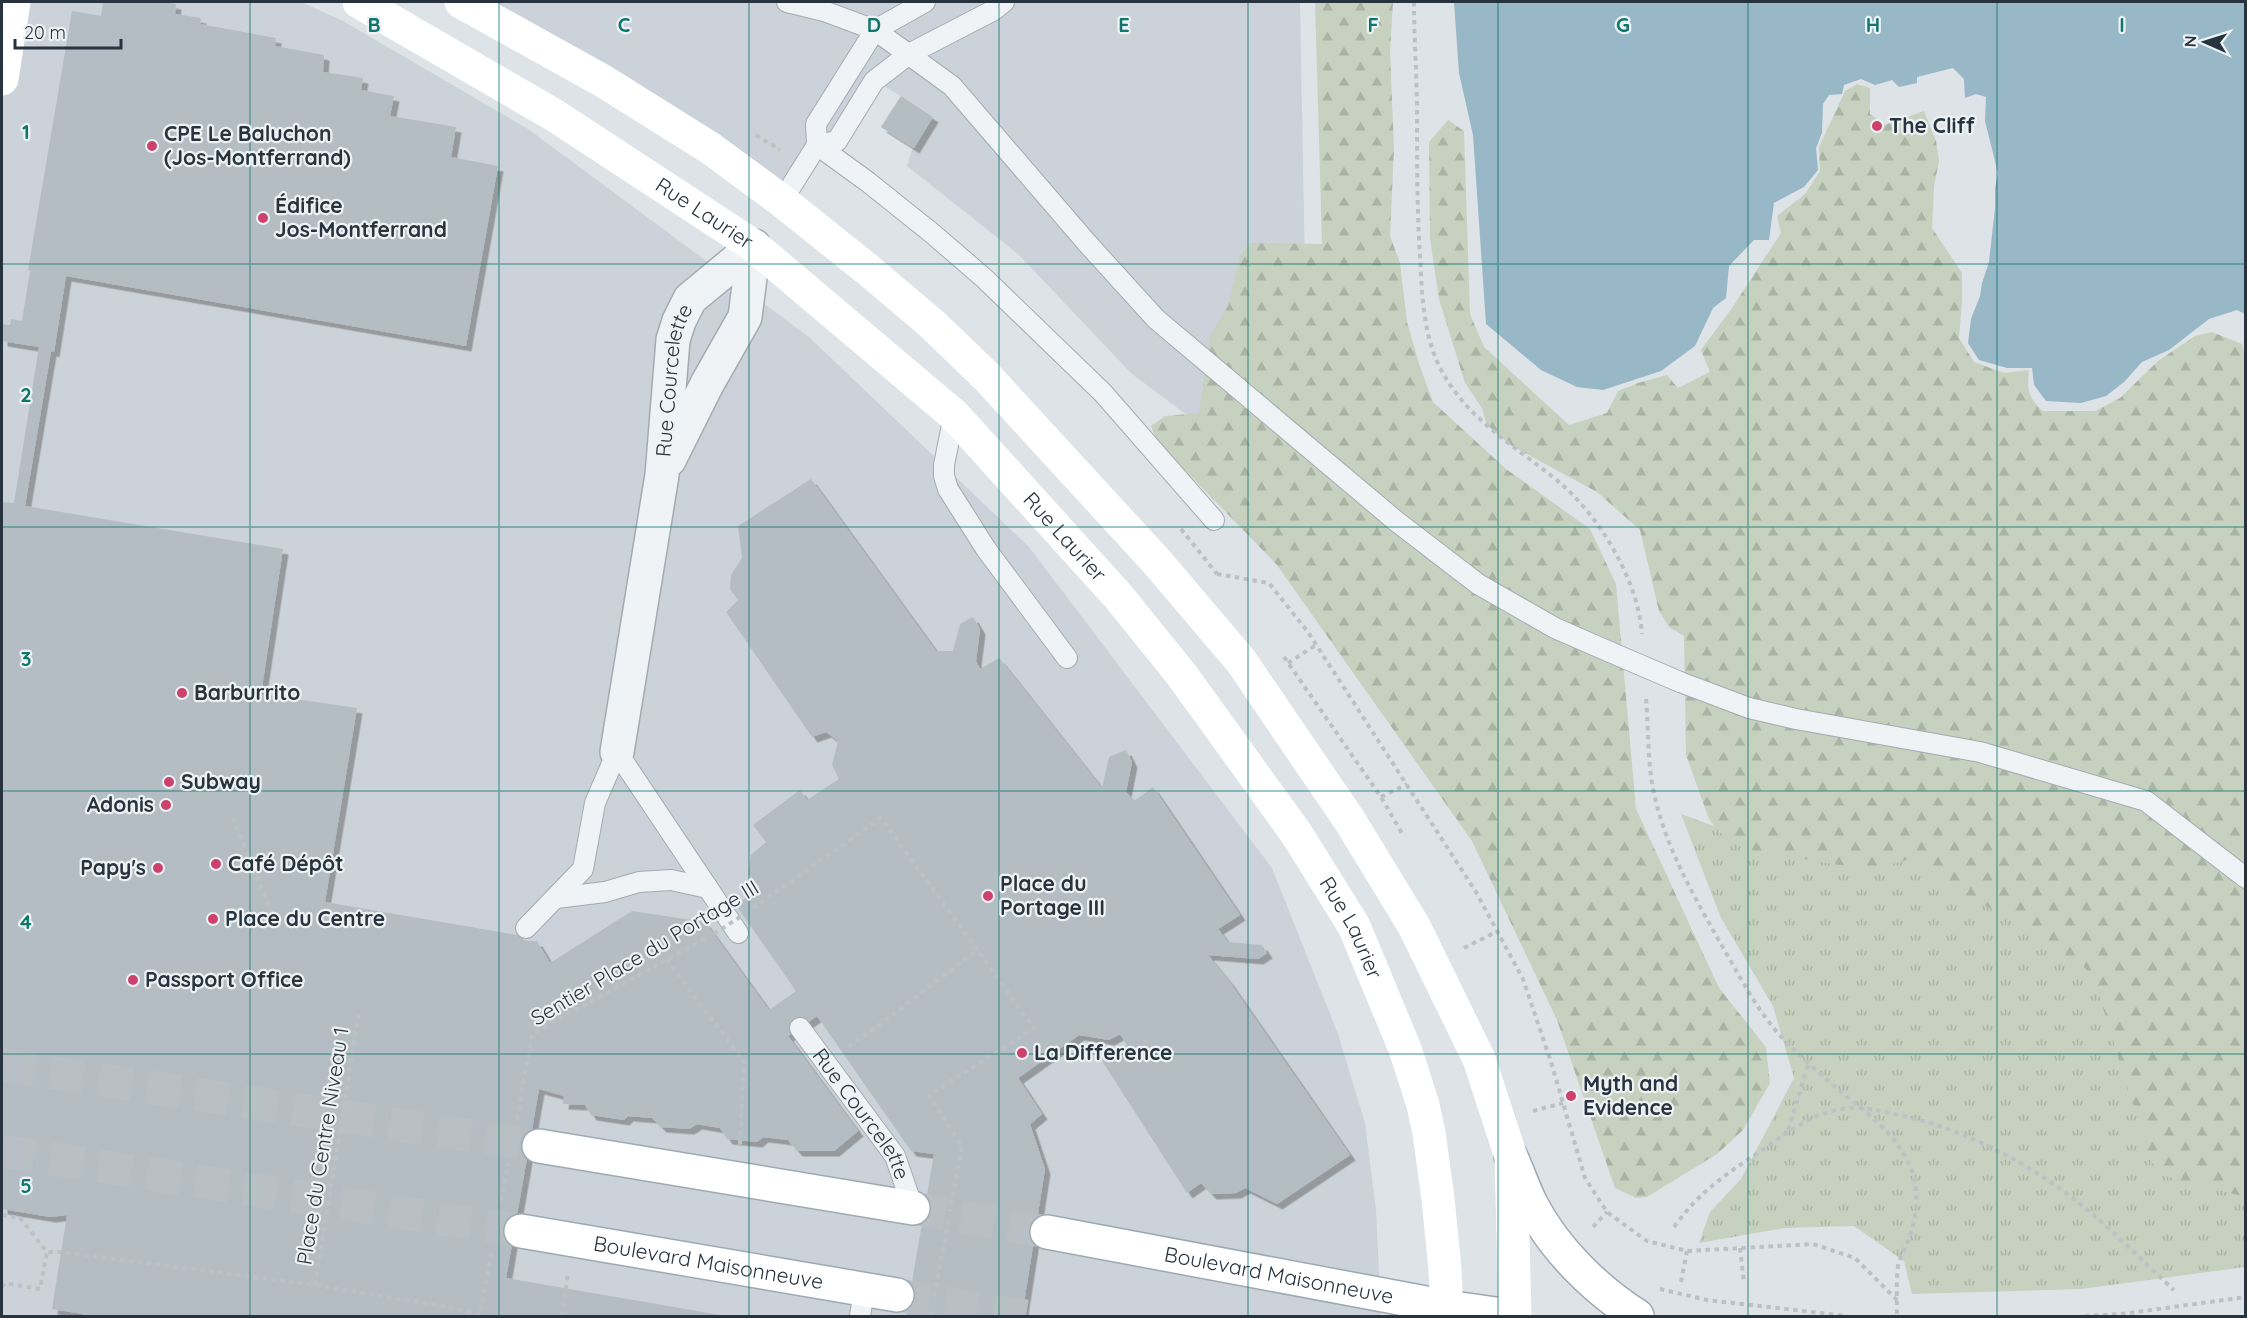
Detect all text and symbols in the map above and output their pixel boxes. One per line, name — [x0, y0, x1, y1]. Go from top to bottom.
scale bar — [15, 12, 122, 50]
text: B — [367, 12, 381, 37]
text: C — [618, 12, 631, 37]
text: D — [867, 12, 881, 37]
text: E — [1118, 12, 1130, 37]
text: F — [1367, 12, 1379, 37]
text: G — [1616, 12, 1630, 37]
text: H — [1866, 12, 1880, 37]
text: I — [2119, 12, 2125, 37]
north arrow — [2175, 12, 2235, 72]
text: 20 m — [24, 21, 66, 44]
text: N — [2180, 35, 2200, 48]
place label: The Cliff — [1889, 112, 1976, 138]
text: 1 — [22, 119, 30, 144]
marker: The Cliff — [1870, 119, 1884, 133]
place label: CPE Le Baluchon (Jos-Montferrand) — [164, 120, 351, 170]
marker: CPE Le Baluchon (Jos-Montferrand) — [145, 139, 159, 153]
street label: Rue Laurier — [651, 171, 759, 254]
place label: Édifice Jos-Montferrand — [275, 192, 447, 242]
marker: Édifice Jos-Montferrand — [256, 211, 270, 225]
street label: Rue Courcelette — [650, 299, 697, 458]
text: 2 — [20, 382, 32, 407]
street label: Rue Laurier — [1018, 486, 1112, 586]
text: 3 — [21, 646, 31, 671]
place label: Barburrito — [194, 679, 300, 705]
marker: Barburrito — [175, 686, 189, 700]
place label: Subway — [181, 768, 261, 794]
marker: Subway — [162, 775, 176, 789]
place label: Adonis — [87, 791, 154, 817]
marker: Adonis — [159, 798, 173, 812]
place label: Café Dépôt — [228, 850, 344, 876]
place label: Papy's — [80, 854, 146, 880]
marker: Café Dépôt — [209, 857, 223, 871]
marker: Papy's — [151, 861, 165, 875]
place label: Place du Portage III — [1000, 870, 1105, 920]
street label: Rue Laurier — [1314, 872, 1388, 983]
street label: Sentier Place du Portage III — [526, 874, 763, 1031]
marker: Place du Portage III — [981, 889, 995, 903]
place label: Place du Centre — [225, 905, 385, 931]
text: 4 — [20, 909, 32, 934]
marker: Place du Centre — [206, 912, 220, 926]
place label: Passport Office — [145, 966, 303, 992]
marker: Passport Office — [126, 973, 140, 987]
street label: Place du Centre Niveau 1 — [290, 1025, 354, 1266]
place label: La Difference — [1034, 1039, 1172, 1065]
street label: Rue Courcelette — [807, 1043, 916, 1183]
marker: La Difference — [1015, 1046, 1029, 1060]
place label: Myth and Evidence — [1583, 1070, 1678, 1120]
marker: Myth and Evidence — [1564, 1089, 1578, 1103]
text: 5 — [20, 1173, 32, 1198]
street label: Boulevard Maisonneuve — [592, 1230, 825, 1294]
street label: Boulevard Maisonneuve — [1162, 1240, 1396, 1309]

